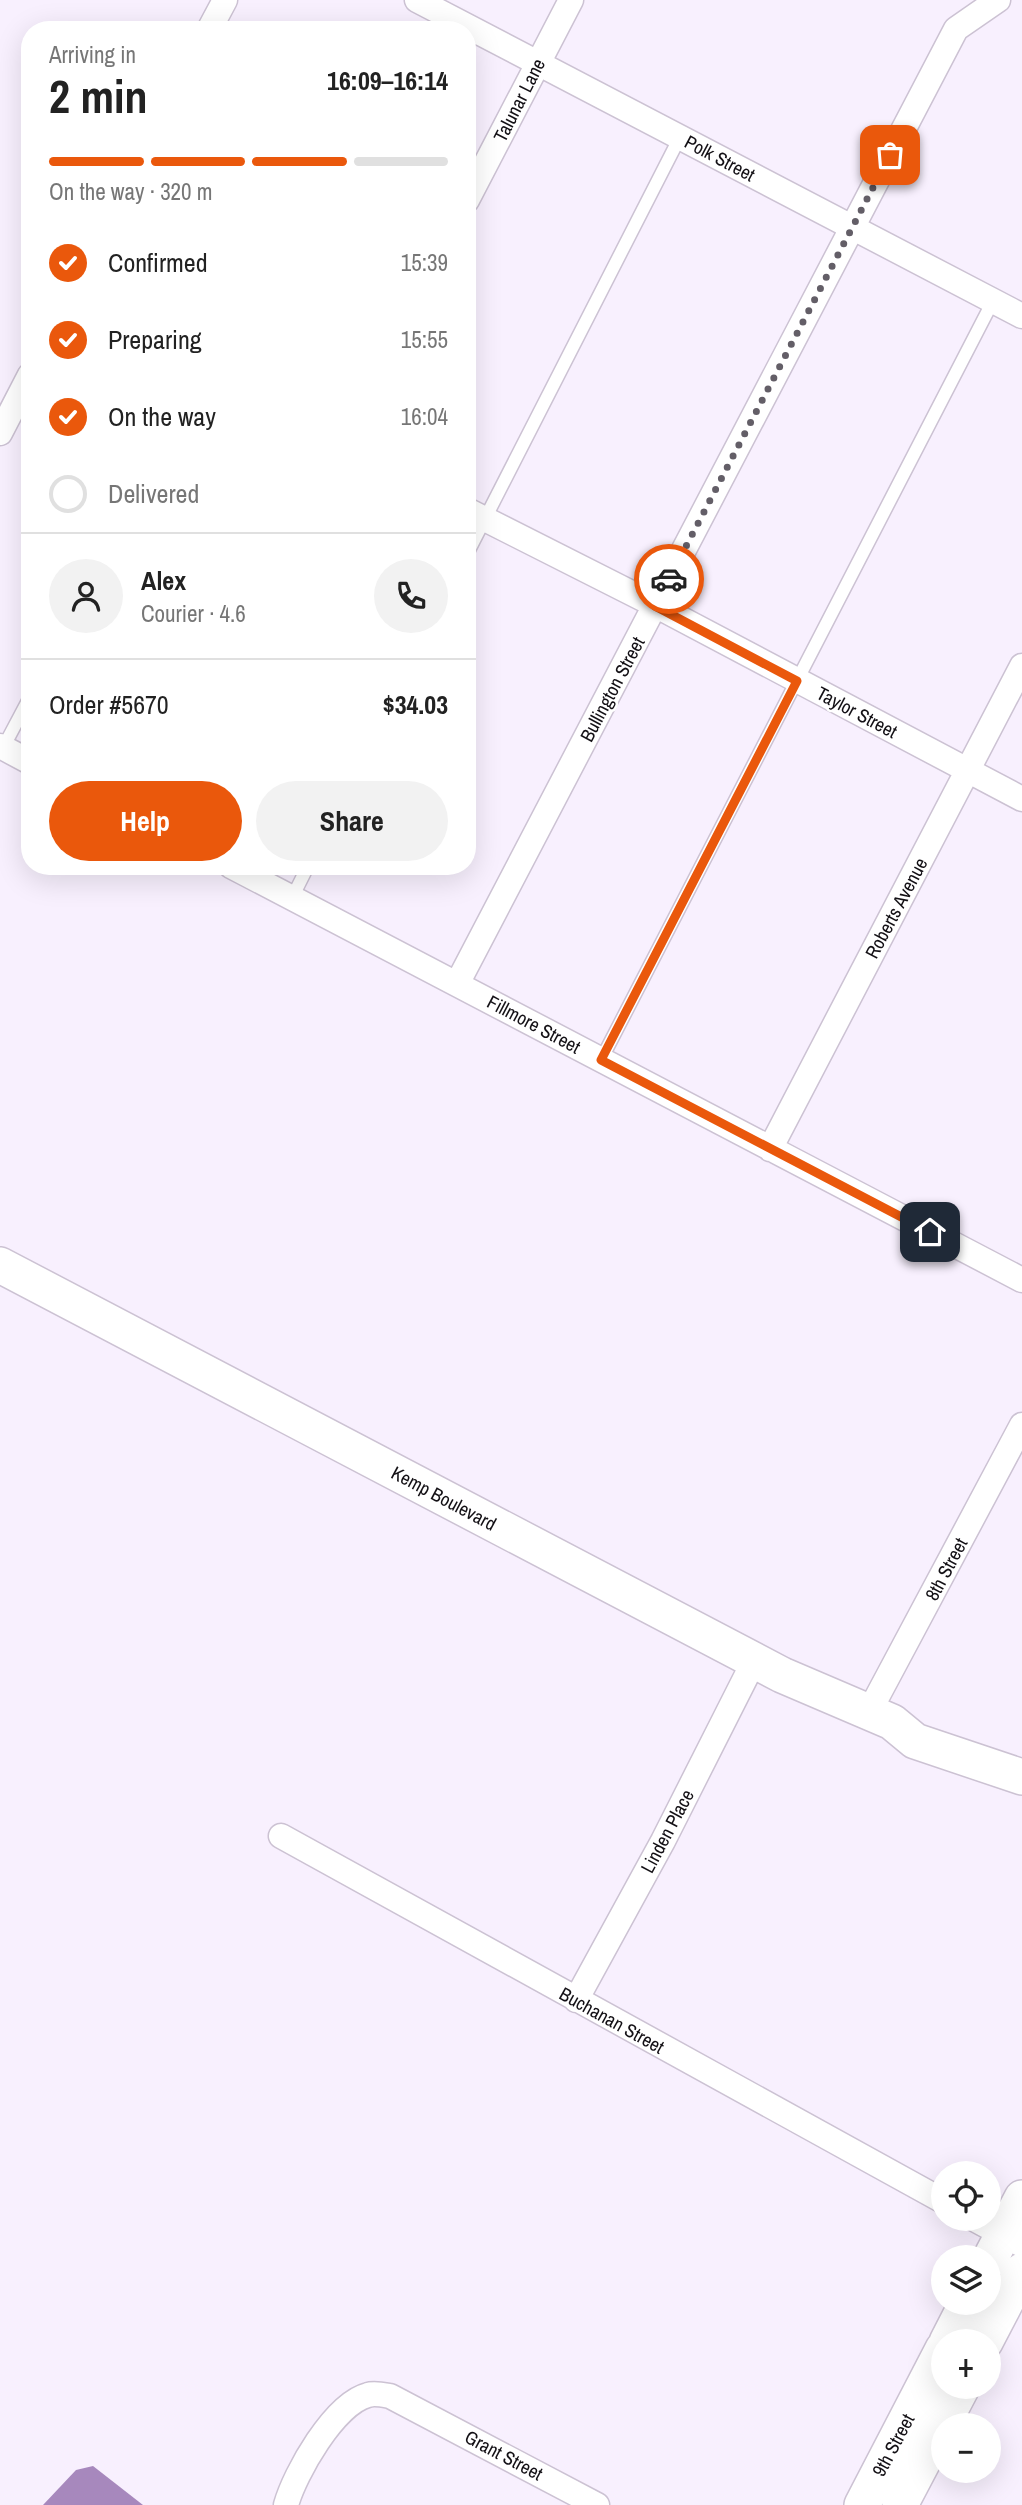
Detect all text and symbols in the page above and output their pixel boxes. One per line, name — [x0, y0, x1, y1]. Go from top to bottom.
text: Arriving in — [49, 39, 136, 70]
street label: Talunar Lane — [487, 54, 551, 146]
text: 16:09–16:14 — [327, 63, 448, 98]
text: 2 min — [49, 65, 148, 127]
pin — [860, 125, 920, 185]
street label: Polk Street — [680, 129, 760, 188]
icon: bag — [871, 136, 909, 174]
text: On the way · 320 m — [49, 176, 213, 207]
icon: check — [49, 244, 87, 282]
text: Confirmed — [108, 245, 208, 280]
text: 15:39 — [401, 247, 448, 278]
icon: check — [49, 321, 87, 359]
text: Preparing — [108, 322, 202, 357]
text: 15:55 — [401, 324, 448, 355]
icon: check — [49, 398, 87, 436]
text: On the way — [108, 399, 216, 434]
text: 16:04 — [401, 401, 448, 432]
text: Delivered — [108, 476, 199, 511]
courier — [634, 544, 704, 614]
button: person — [49, 559, 123, 633]
button: phone — [374, 559, 448, 633]
icon: car — [650, 560, 688, 598]
text: Alex — [141, 563, 186, 598]
text: Courier · 4.6 — [141, 598, 246, 629]
street label: Bullington Street — [573, 631, 651, 746]
street label: Taylor Street — [812, 680, 902, 744]
text: Order #5670 — [49, 687, 169, 722]
text: $34.03 — [383, 687, 448, 722]
button: Help — [49, 781, 242, 861]
button: Share — [256, 781, 448, 861]
street label: Roberts Avenue — [859, 853, 933, 963]
street label: Fillmore Street — [483, 989, 586, 1060]
pin — [900, 1202, 960, 1262]
icon: home — [911, 1213, 949, 1251]
street label: Kemp Boulevard — [387, 1459, 501, 1537]
street label: 8th Street — [919, 1532, 974, 1605]
street label: Linden Place — [634, 1785, 700, 1877]
street label: Buchanan Street — [555, 1980, 670, 2060]
map controls — [931, 2161, 1001, 2483]
button: locate — [931, 2161, 1001, 2231]
button: layers — [931, 2245, 1001, 2315]
button: + — [931, 2329, 1001, 2399]
street label: 9th Street — [866, 2408, 921, 2481]
button: − — [931, 2413, 1001, 2483]
street label: Grant Street — [460, 2424, 548, 2487]

